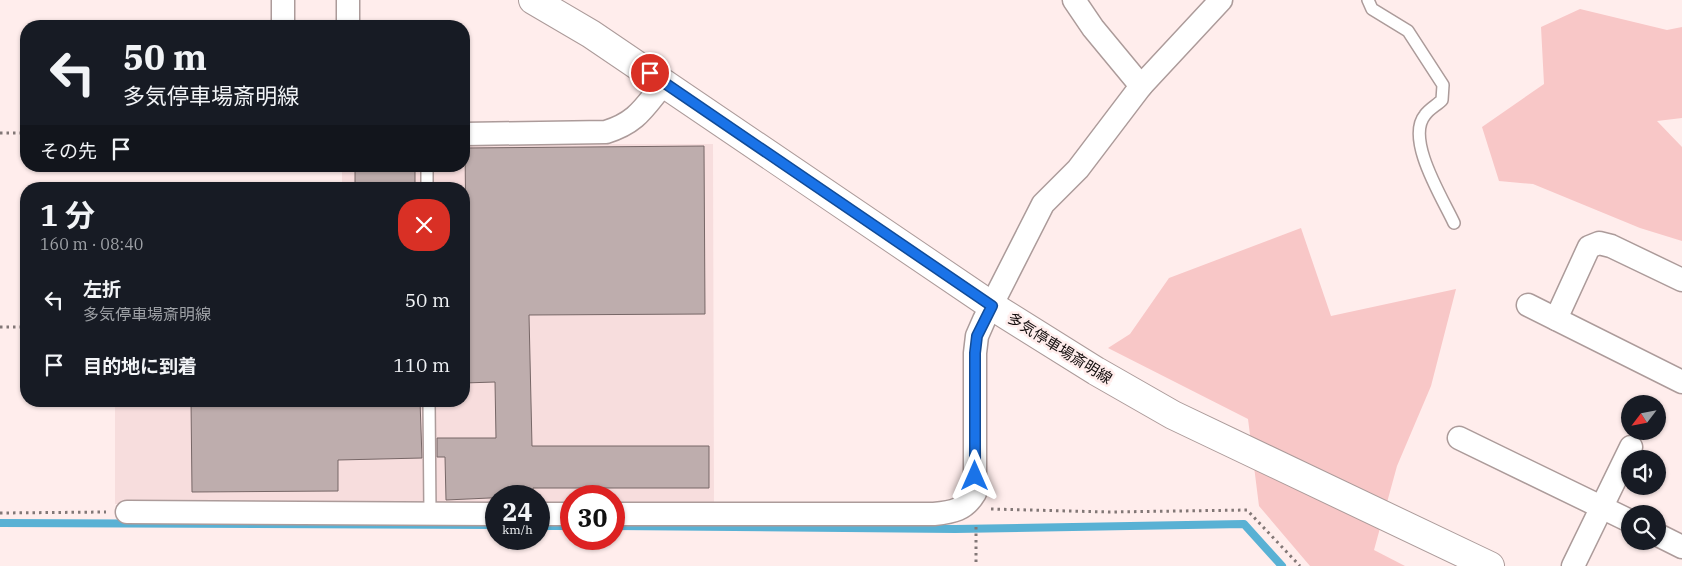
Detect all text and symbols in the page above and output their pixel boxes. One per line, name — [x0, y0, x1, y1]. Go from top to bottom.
text: 50 m — [123, 34, 207, 80]
icon: left — [40, 40, 105, 105]
pin — [629, 52, 671, 94]
icon: arrive — [636, 59, 664, 87]
text: 多気停車場斎明線 — [123, 81, 299, 110]
icon: arrive — [107, 135, 135, 163]
text: その先 — [40, 139, 97, 163]
text: 1 分 — [40, 195, 95, 234]
button: close — [398, 199, 450, 251]
text: 160 m · 08:40 — [40, 234, 143, 254]
text: 左折 — [83, 277, 121, 301]
icon: left — [40, 286, 68, 314]
text: 50 m — [405, 288, 450, 312]
text: 多気停車場斎明線 — [83, 304, 211, 324]
street label: 多気停車場斎明線 — [1004, 308, 1116, 388]
icon: arrive — [40, 351, 68, 379]
text: 110 m — [393, 353, 450, 377]
text: 目的地に到着 — [83, 354, 197, 378]
north arrow — [1621, 395, 1666, 440]
map controls — [1621, 395, 1666, 550]
position arrow — [948, 449, 1000, 501]
button: sound — [1621, 450, 1666, 495]
speed limit sign: 30 — [560, 485, 625, 550]
text: 24 — [502, 495, 533, 528]
button: search — [1621, 505, 1666, 550]
text: km/h — [502, 522, 533, 537]

